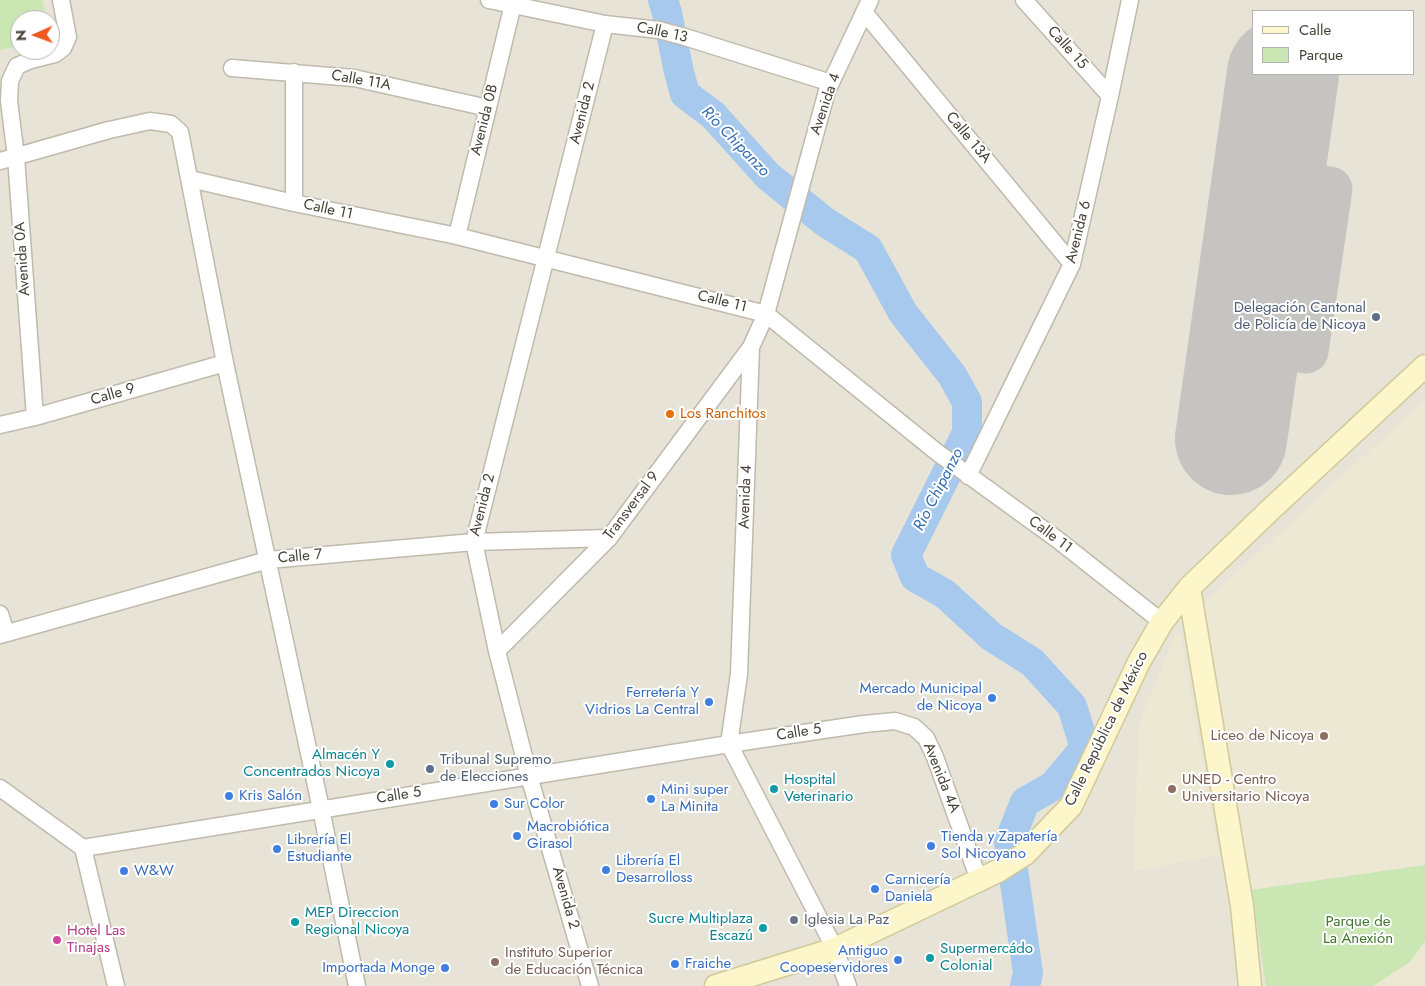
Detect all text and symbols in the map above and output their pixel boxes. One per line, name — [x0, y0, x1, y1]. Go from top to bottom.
north arrow — [10, 10, 60, 60]
legend — [1252, 10, 1415, 75]
street label: Calle 13 — [635, 19, 689, 47]
text: Calle — [1299, 19, 1331, 41]
street label: Calle 15 — [1043, 23, 1091, 73]
text: N — [11, 30, 31, 41]
text: Parque — [1299, 44, 1343, 66]
street label: Calle 11A — [330, 67, 392, 95]
street label: Avenida 4 — [807, 71, 845, 137]
street label: Avenida 2 — [567, 80, 599, 146]
street label: Avenida 0B — [467, 83, 503, 157]
water label: Río Chipanzo — [697, 103, 773, 181]
street label: Calle 13A — [941, 109, 995, 167]
street label: Calle 11 — [302, 196, 354, 224]
street label: Avenida 6 — [1063, 199, 1095, 265]
street label: Avenida 0A — [11, 221, 35, 297]
street label: Calle 11 — [696, 287, 748, 317]
place label: Delegación Cantonal de Policía de Nicoya — [1234, 299, 1366, 334]
marker: Delegación Cantonal de Policía de Nicoya — [1370, 311, 1382, 323]
street label: Calle 9 — [89, 380, 137, 410]
place label: Los Ranchitos — [680, 405, 766, 423]
marker: Los Ranchitos — [664, 408, 676, 420]
water label: Río Chipanzo — [910, 446, 968, 534]
street label: Avenida 4 — [736, 465, 756, 529]
street label: Transversal 9 — [600, 468, 664, 544]
street label: Avenida 2 — [467, 472, 499, 538]
street label: Calle 11 — [1025, 513, 1075, 557]
street label: Calle 7 — [277, 546, 323, 568]
street label: Calle República de México — [1062, 649, 1152, 809]
place label: Mercado Municipal de Nicoya — [859, 680, 982, 715]
place label: Ferretería Y Vidrios La Central — [585, 684, 699, 719]
marker: Mercado Municipal de Nicoya — [986, 692, 998, 704]
marker: Ferretería Y Vidrios La Central — [703, 696, 715, 708]
street label: Calle 5 — [775, 721, 823, 745]
place label: Liceo de Nicoya — [1211, 727, 1314, 745]
marker: Liceo de Nicoya — [1318, 730, 1330, 742]
street label: Avenida 4A — [919, 740, 963, 816]
place label: Almacén Y Concentrados Nicoya — [243, 746, 380, 781]
place label: Tribunal Supremo de Elecciones — [440, 751, 551, 786]
marker: Almacén Y Concentrados Nicoya — [384, 758, 396, 770]
marker: Tribunal Supremo de Elecciones — [424, 763, 436, 775]
place label: Hospital Veterinario — [784, 771, 853, 806]
place label: UNED - Centro Universitario Nicoya — [1182, 771, 1309, 806]
place label: Mini super La Minita — [661, 781, 729, 816]
marker: Hospital Veterinario — [768, 783, 780, 795]
marker: UNED - Centro Universitario Nicoya — [1166, 783, 1178, 795]
street label: Calle 5 — [375, 784, 423, 808]
place label: Kris Salón — [239, 787, 302, 805]
marker: Kris Salón — [223, 790, 235, 802]
marker: Mini super La Minita — [645, 793, 657, 805]
place label: Sur Color — [504, 795, 565, 813]
marker: Sur Color — [488, 798, 500, 810]
place label: Macrobiótica Girasol — [527, 818, 609, 853]
place label: Tienda y Zapatería Sol Nicoyano — [941, 828, 1058, 863]
marker: Macrobiótica Girasol — [511, 830, 523, 842]
place label: Librería El Estudiante — [287, 831, 352, 866]
marker: Tienda y Zapatería Sol Nicoyano — [925, 840, 937, 852]
marker: Librería El Estudiante — [271, 843, 283, 855]
place label: Librería El Desarrolloss — [616, 852, 693, 887]
place label: W&W — [134, 862, 174, 880]
marker: Librería El Desarrolloss — [600, 864, 612, 876]
marker: W&W — [118, 865, 130, 877]
street label: Avenida 2 — [548, 865, 582, 931]
place label: Carnicería Daniela — [885, 871, 951, 906]
marker: Carnicería Daniela — [869, 883, 881, 895]
place label: MEP Direccion Regional Nicoya — [305, 904, 409, 939]
place label: Sucre Multiplaza Escazú — [648, 910, 753, 945]
place label: Iglesia La Paz — [804, 911, 889, 929]
park label: Parque de La Anexión — [1323, 913, 1393, 948]
marker: Iglesia La Paz — [788, 914, 800, 926]
marker: MEP Direccion Regional Nicoya — [289, 916, 301, 928]
place label: Hotel Las Tinajas — [67, 922, 125, 957]
marker: Sucre Multiplaza Escazú — [757, 922, 769, 934]
marker: Hotel Las Tinajas — [51, 934, 63, 946]
place label: Supermercádo Colonial — [940, 940, 1033, 975]
place label: Antiguo Coopeservidores — [780, 942, 888, 977]
place label: Instituto Superior de Educación Técnica — [505, 944, 643, 979]
marker: Supermercádo Colonial — [924, 952, 936, 964]
marker: Antiguo Coopeservidores — [892, 954, 904, 966]
place label: Fraiche — [685, 955, 731, 973]
marker: Instituto Superior de Educación Técnica — [489, 956, 501, 968]
marker: Fraiche — [669, 958, 681, 970]
place label: Importada Monge — [322, 959, 435, 977]
marker: Importada Monge — [439, 962, 451, 974]

